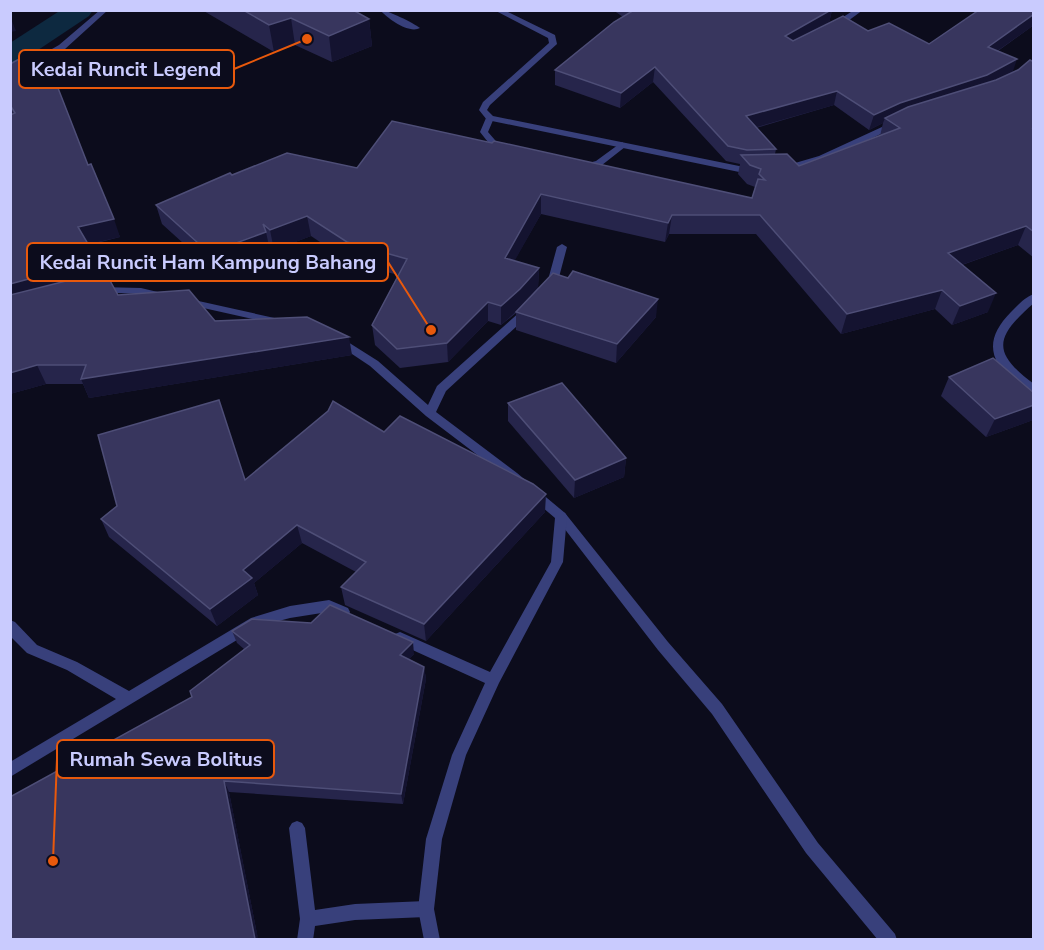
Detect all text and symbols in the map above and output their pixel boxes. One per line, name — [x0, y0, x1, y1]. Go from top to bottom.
callout: Kedai Runcit Legend — [19, 50, 234, 88]
text: Kedai Runcit Legend — [31, 56, 221, 83]
callout: Kedai Runcit Ham Kampung Bahang — [27, 243, 388, 281]
text: Kedai Runcit Ham Kampung Bahang — [40, 249, 376, 276]
callout: Rumah Sewa Bolitus — [57, 740, 274, 778]
text: Rumah Sewa Bolitus — [69, 746, 263, 773]

